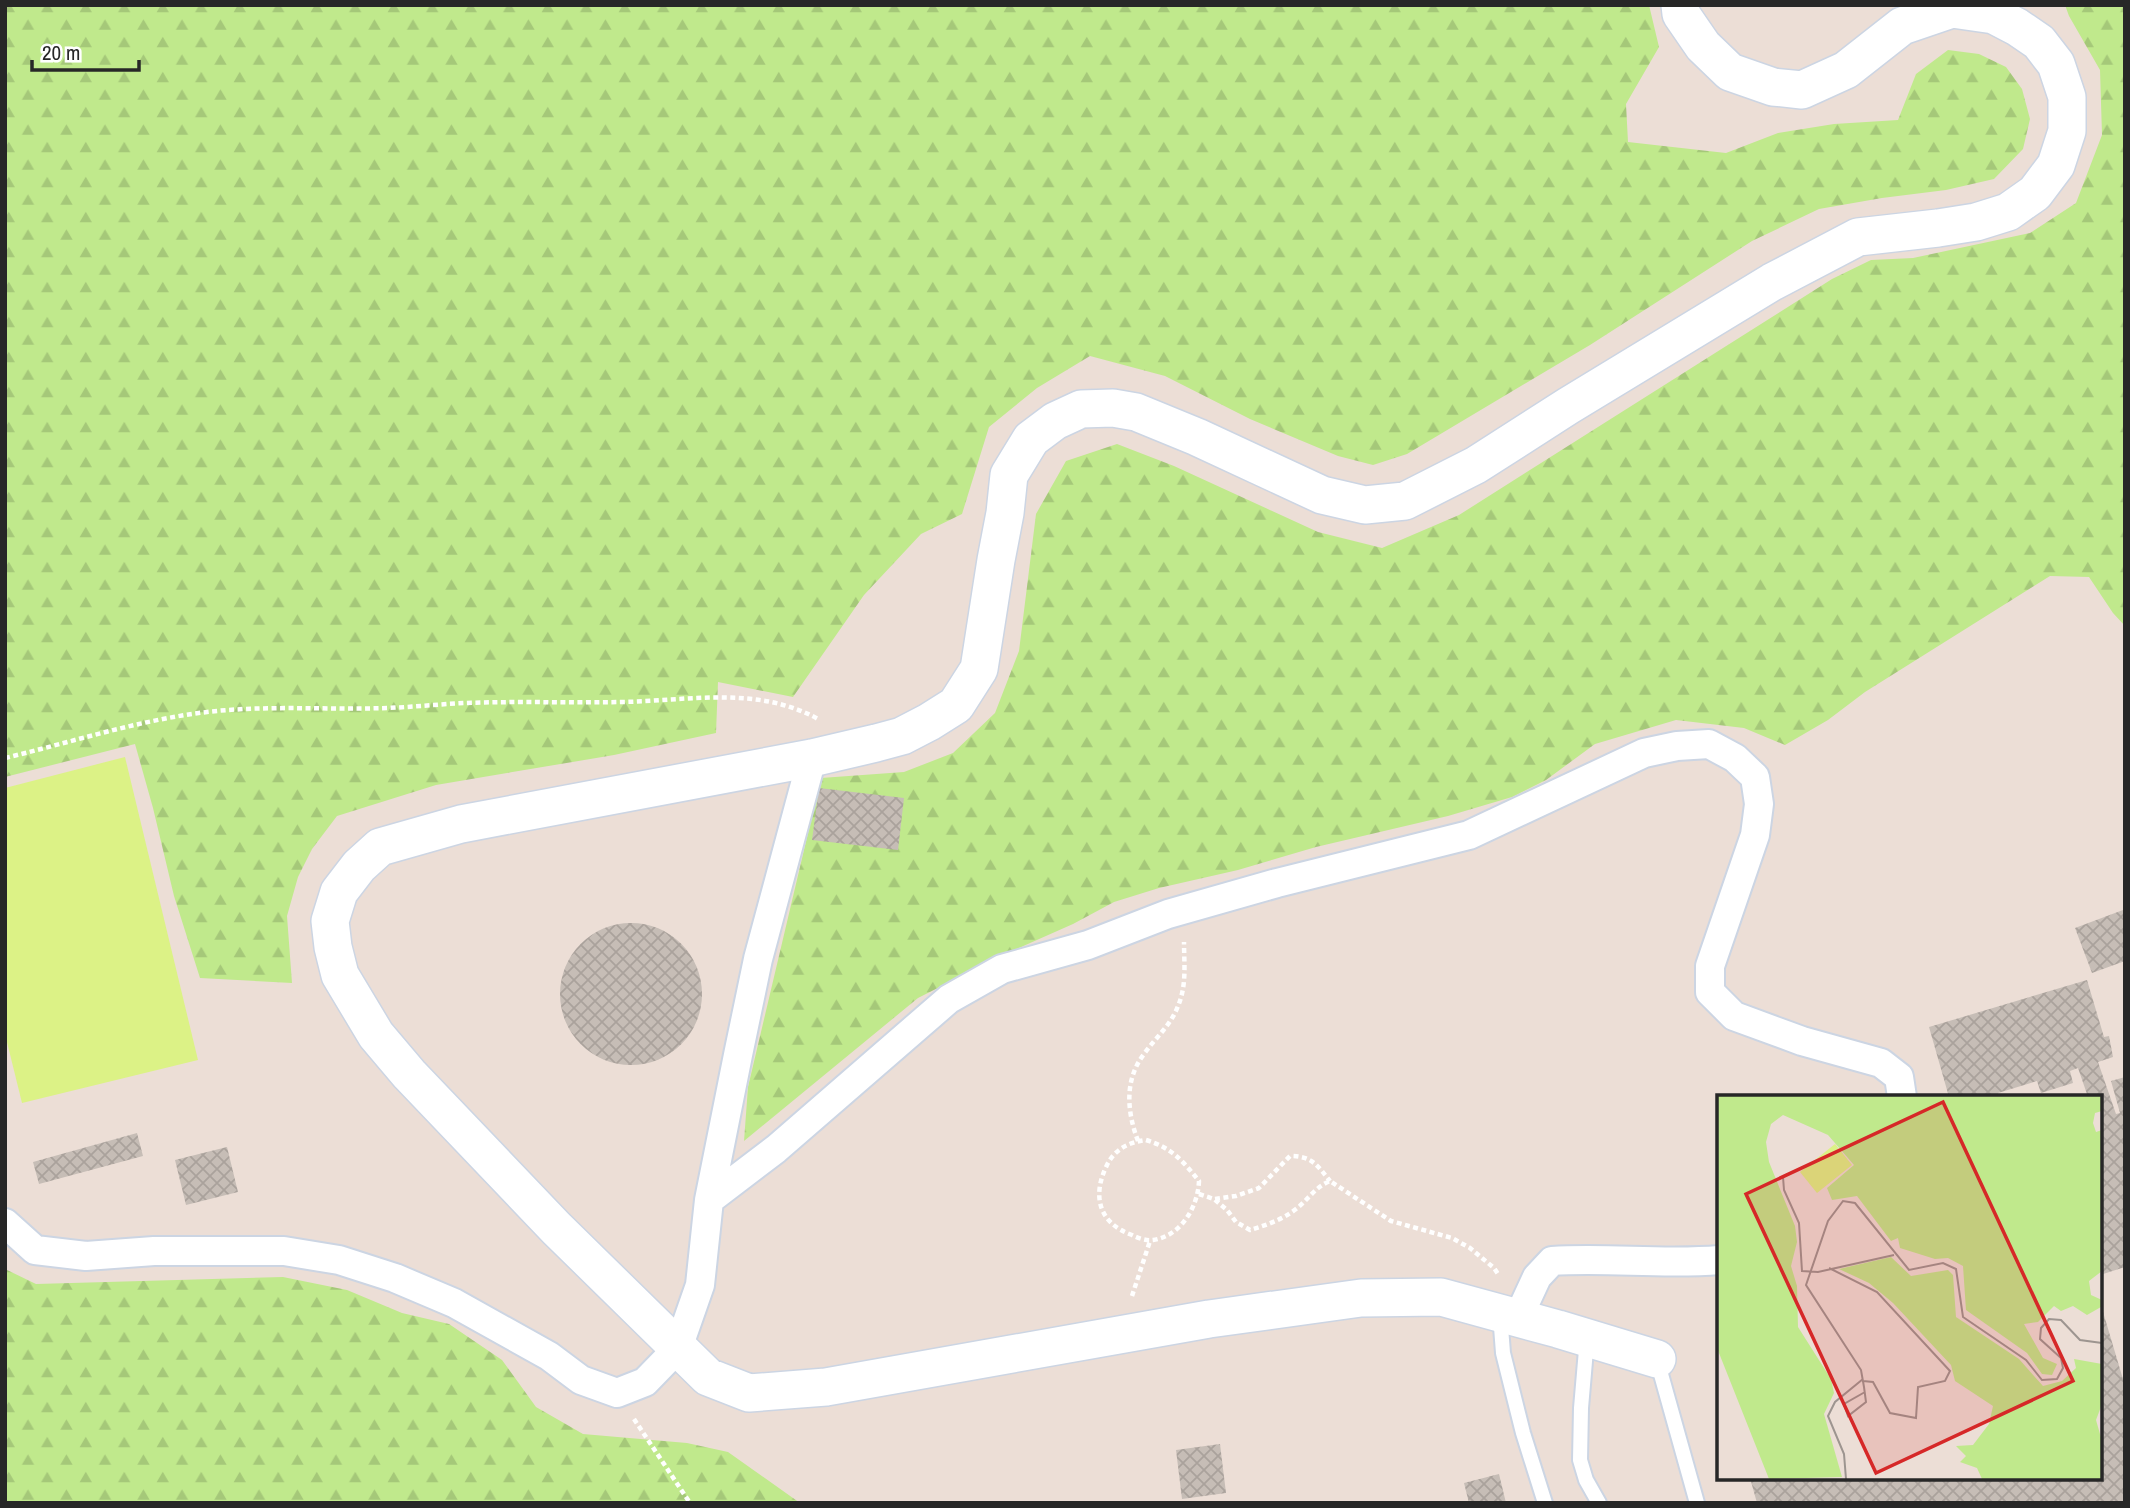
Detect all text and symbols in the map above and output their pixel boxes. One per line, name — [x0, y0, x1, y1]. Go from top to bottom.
scale bar — [32, 28, 138, 72]
text: 20 m — [42, 38, 80, 67]
inset map — [1717, 1095, 2102, 1480]

